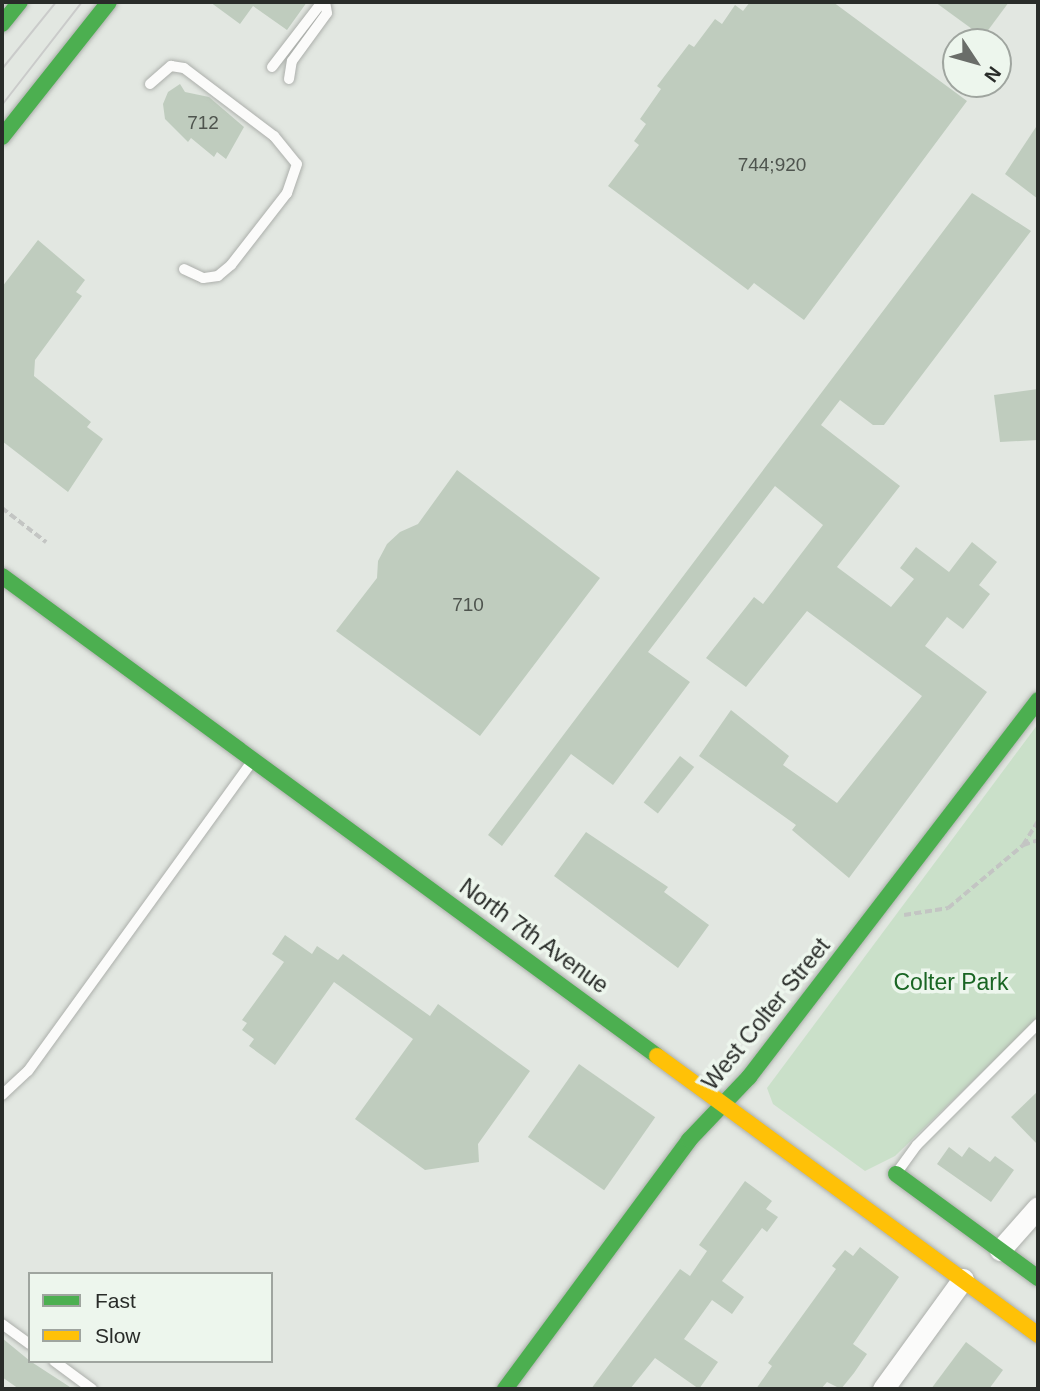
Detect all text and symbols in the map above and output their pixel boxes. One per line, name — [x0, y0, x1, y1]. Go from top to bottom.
north arrow — [942, 28, 1012, 98]
text: N — [980, 63, 1005, 86]
house number: 712 — [187, 112, 219, 134]
house number: 744;920 — [738, 154, 806, 176]
house number: 710 — [452, 594, 484, 616]
street label: North 7th Avenue — [454, 872, 614, 1000]
street label: West Colter Street — [696, 932, 836, 1096]
park label: Colter Park — [893, 968, 1009, 996]
legend — [28, 1272, 273, 1363]
text: Fast — [95, 1289, 136, 1312]
text: Slow — [95, 1324, 141, 1347]

